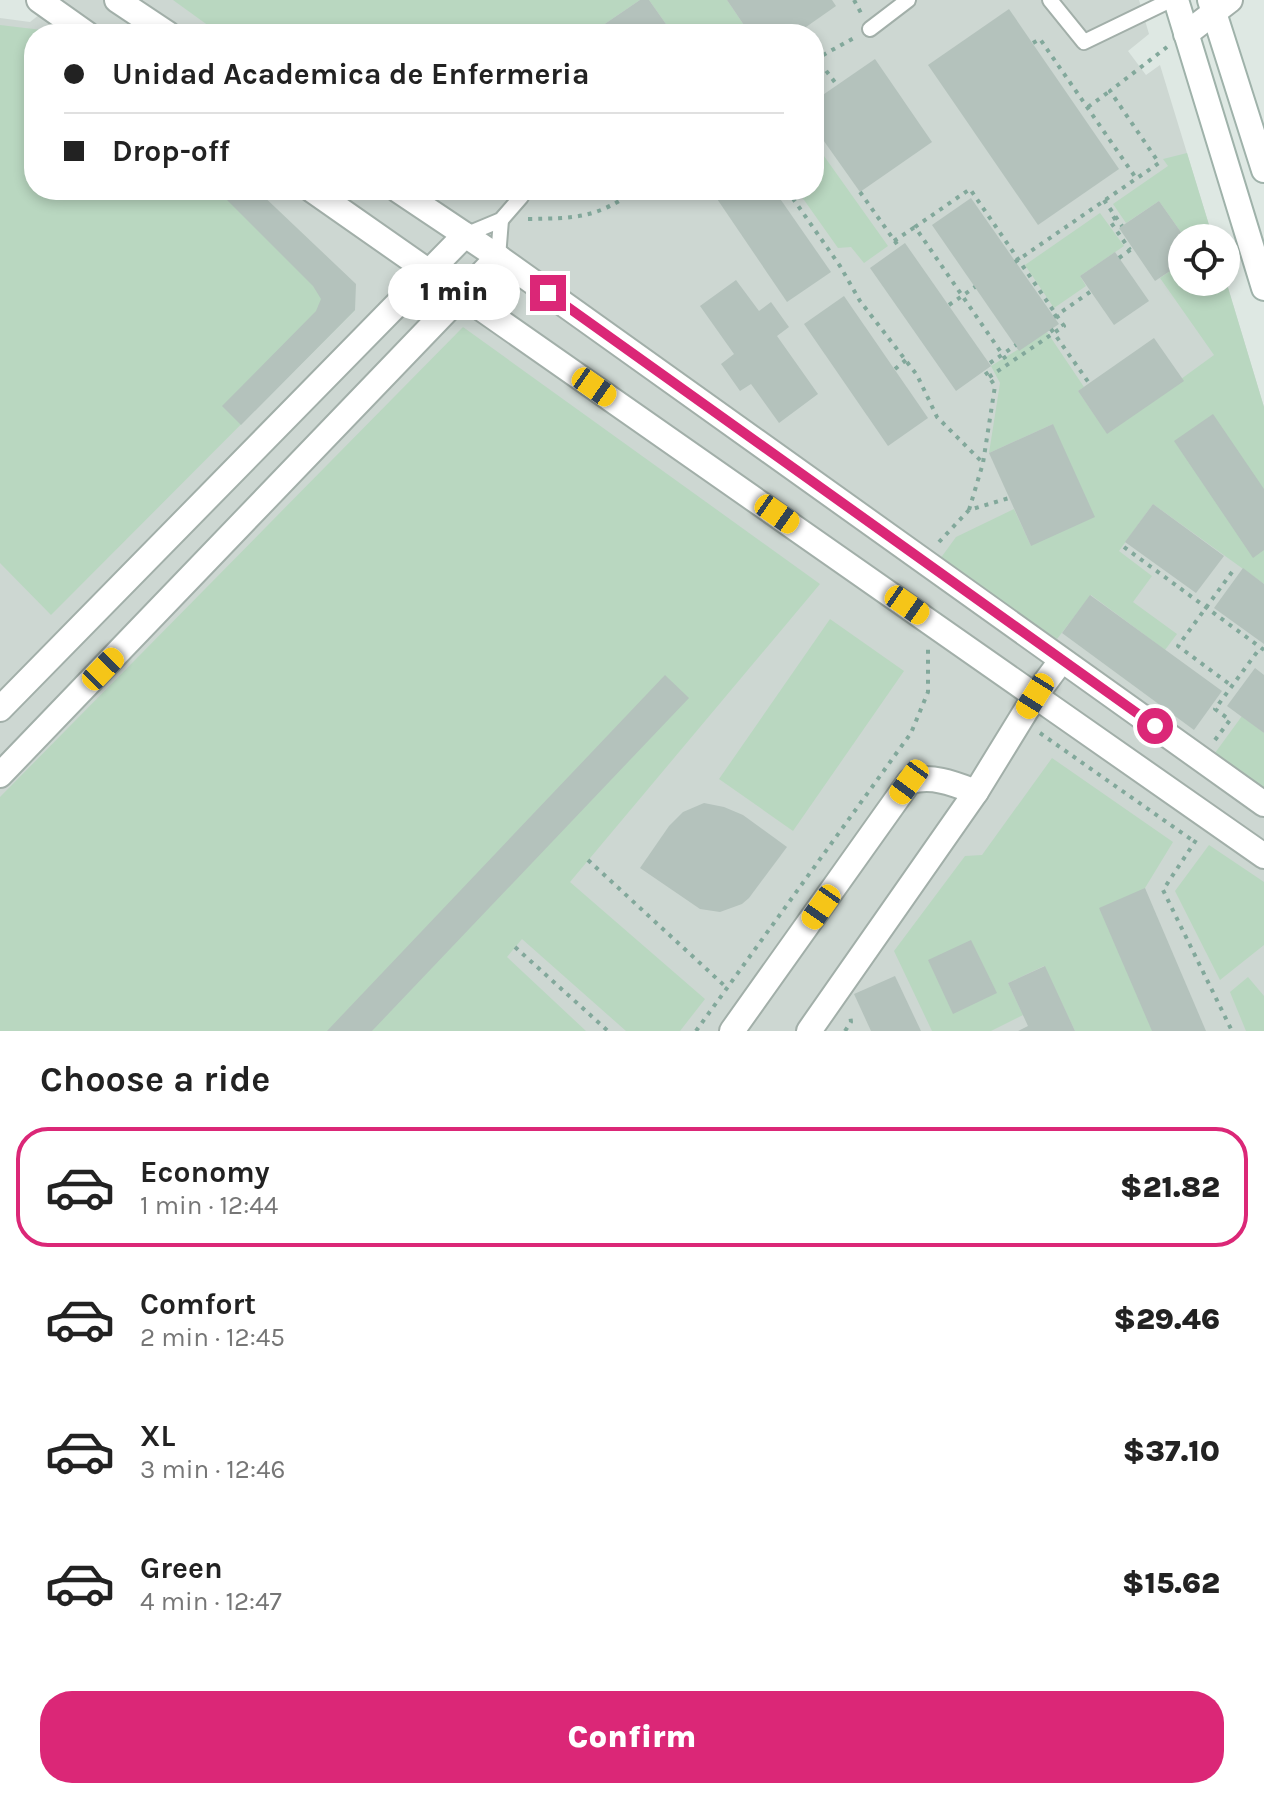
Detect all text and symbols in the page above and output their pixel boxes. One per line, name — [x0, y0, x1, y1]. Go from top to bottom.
text: Unidad Academica de Enfermeria — [112, 56, 590, 92]
text: Drop-off — [112, 133, 230, 169]
map controls — [1168, 224, 1240, 296]
button: locate — [1168, 224, 1240, 296]
callout: 1 min — [388, 265, 520, 321]
route end — [530, 275, 566, 311]
text: 1 min — [420, 276, 488, 307]
car — [567, 363, 621, 411]
car — [750, 490, 804, 538]
car — [880, 581, 934, 629]
car — [78, 643, 128, 695]
car — [1012, 669, 1058, 723]
route start — [1137, 708, 1173, 744]
car — [885, 756, 933, 808]
car — [797, 880, 845, 934]
text: Choose a ride — [40, 1058, 270, 1100]
icon: car — [44, 1151, 116, 1223]
text: Economy — [140, 1154, 270, 1190]
text: $21.82 — [1120, 1169, 1220, 1205]
text: 1 min · 12:44 — [140, 1190, 278, 1221]
icon: car — [44, 1283, 116, 1355]
text: Comfort — [140, 1286, 256, 1322]
text: $29.46 — [1113, 1301, 1220, 1337]
text: 2 min · 12:45 — [140, 1322, 285, 1353]
icon: car — [44, 1415, 116, 1487]
text: XL — [140, 1418, 175, 1454]
text: $37.10 — [1123, 1433, 1220, 1469]
text: 3 min · 12:46 — [140, 1454, 285, 1485]
icon: car — [44, 1547, 116, 1619]
text: Green — [140, 1550, 223, 1586]
text: $15.62 — [1122, 1565, 1220, 1601]
text: 4 min · 12:47 — [140, 1586, 282, 1617]
button: Confirm — [40, 1691, 1224, 1783]

